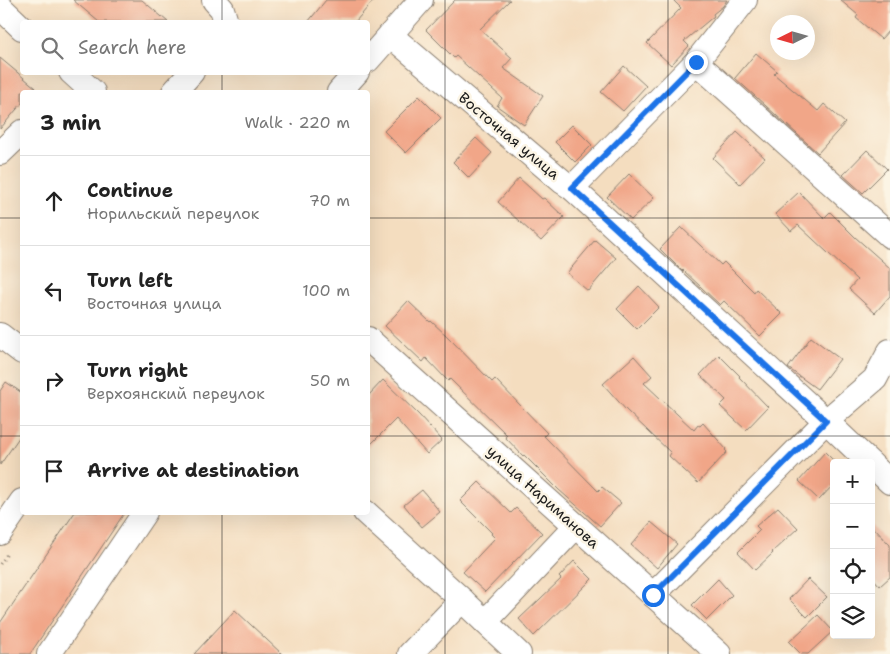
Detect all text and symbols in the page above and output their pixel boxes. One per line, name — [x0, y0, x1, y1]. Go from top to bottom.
north arrow — [770, 15, 815, 60]
search box — [20, 20, 370, 75]
icon: search — [38, 34, 66, 62]
text: Search here — [78, 35, 187, 60]
route end — [685, 51, 708, 74]
street label: Восточная улица — [454, 88, 564, 185]
text: 3 min — [40, 109, 101, 137]
text: Walk · 220 m — [244, 112, 350, 133]
text: Continue — [87, 178, 173, 203]
icon: ahead — [40, 187, 68, 215]
text: 70 m — [309, 190, 350, 211]
text: Норильский переулок — [87, 203, 259, 224]
text: Turn left — [87, 268, 173, 293]
icon: left — [40, 277, 68, 305]
text: 100 m — [302, 280, 350, 301]
text: Восточная улица — [87, 293, 221, 314]
text: Turn right — [87, 358, 188, 383]
icon: right — [40, 367, 68, 395]
text: 50 m — [310, 370, 350, 391]
text: Верхоянский переулок — [87, 383, 265, 404]
street label: улица Нариманова — [482, 441, 604, 553]
icon: arrive — [40, 457, 68, 485]
text: Arrive at destination — [87, 458, 299, 483]
map controls — [830, 459, 875, 639]
button: + — [830, 459, 875, 504]
button: − — [830, 504, 875, 549]
button: locate — [830, 549, 875, 594]
route start — [642, 584, 665, 607]
button: layers — [830, 594, 875, 639]

